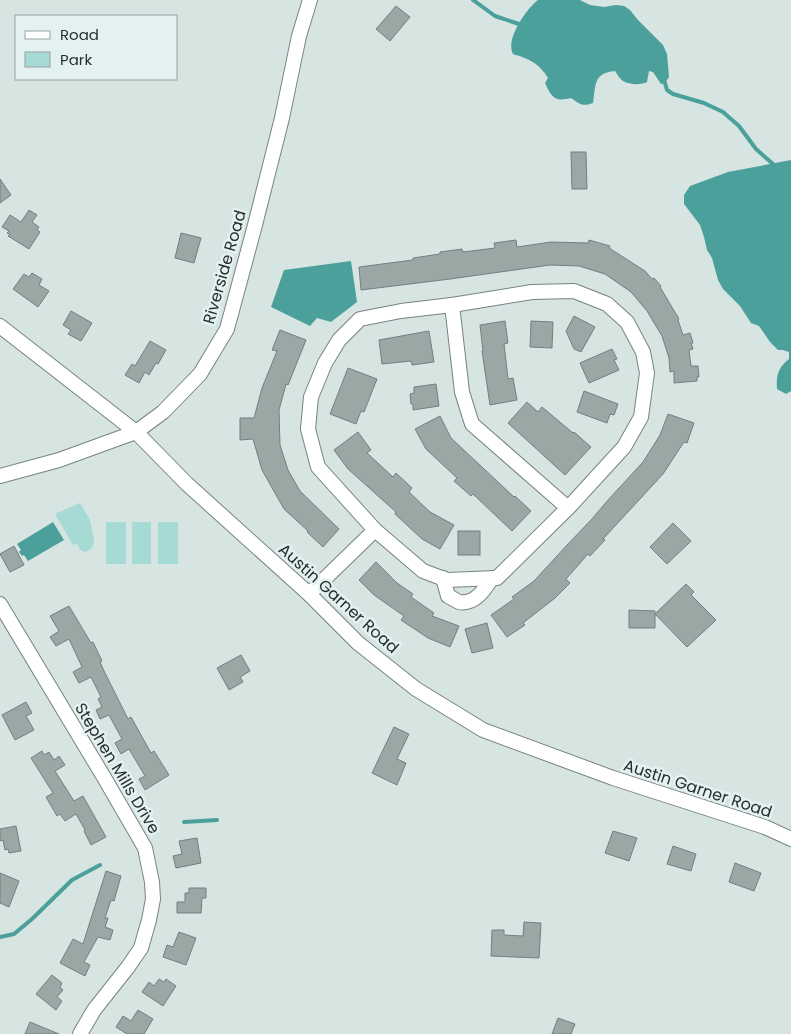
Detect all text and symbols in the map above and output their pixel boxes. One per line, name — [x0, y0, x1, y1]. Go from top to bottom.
legend — [15, 15, 178, 80]
text: Road — [60, 24, 99, 45]
text: Park — [60, 49, 92, 70]
street label: Riverside Road — [197, 208, 252, 327]
street label: Austin Garner Road — [273, 538, 404, 659]
street label: Stephen Mills Drive — [69, 698, 166, 838]
street label: Austin Garner Road — [621, 754, 775, 823]

